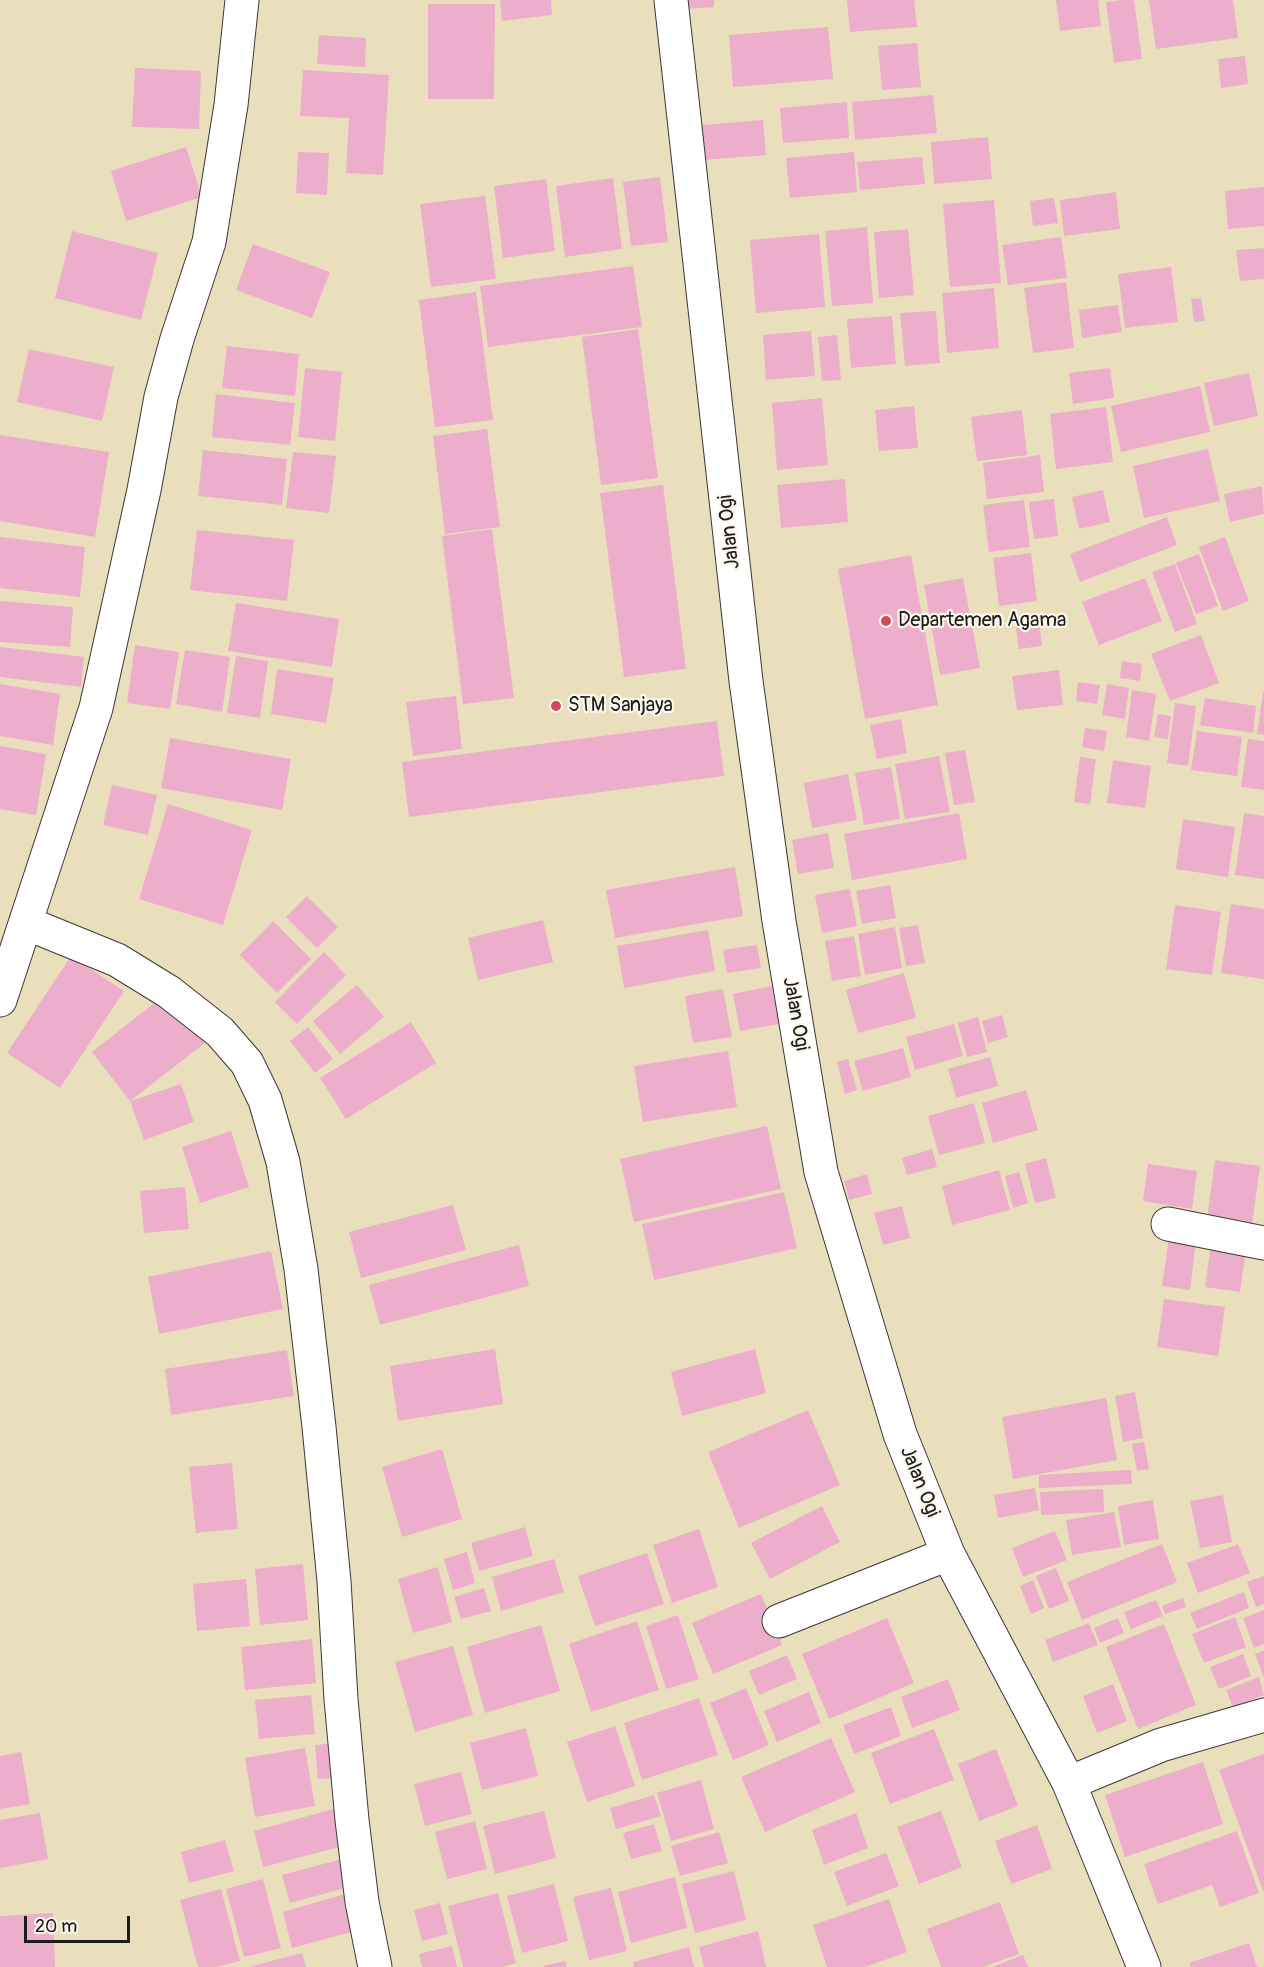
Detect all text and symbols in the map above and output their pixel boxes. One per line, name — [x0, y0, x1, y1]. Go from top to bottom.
street label: Jalan Ogi — [714, 494, 746, 570]
place label: Departemen Agama — [898, 609, 1066, 633]
marker: Departemen Agama — [879, 614, 893, 628]
place label: STM Sanjaya — [568, 694, 673, 718]
marker: STM Sanjaya — [549, 699, 563, 713]
street label: Jalan Ogi — [777, 975, 813, 1053]
street label: Jalan Ogi — [894, 1443, 944, 1521]
scale bar — [27, 1904, 134, 1942]
text: 20 m — [35, 1915, 77, 1938]

